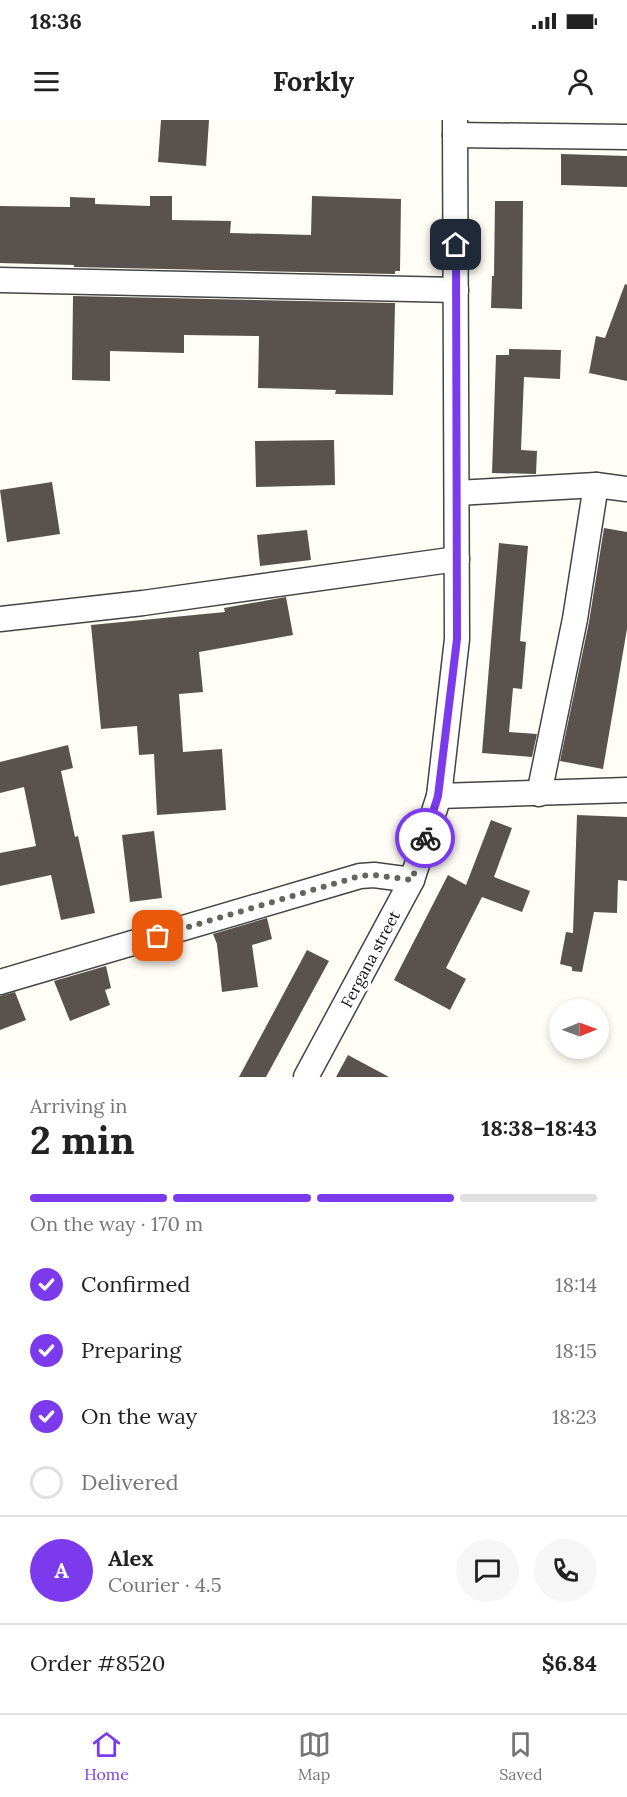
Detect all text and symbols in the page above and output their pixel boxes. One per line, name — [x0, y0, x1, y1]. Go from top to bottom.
text: 18:36 — [30, 7, 82, 35]
text: Forkly — [273, 64, 354, 98]
icon: menu — [30, 65, 63, 98]
icon: person — [564, 65, 597, 98]
pin — [430, 219, 481, 270]
icon: home — [439, 228, 472, 261]
courier — [395, 808, 455, 868]
icon: bike — [409, 822, 442, 855]
street label: Fergana street — [336, 906, 404, 1011]
pin — [132, 910, 183, 961]
icon: bag — [141, 919, 174, 952]
north arrow — [549, 999, 609, 1059]
map controls — [549, 999, 609, 1059]
text: Arriving in — [30, 1093, 127, 1118]
text: 18:38–18:43 — [481, 1114, 597, 1142]
text: 2 min — [30, 1115, 135, 1165]
text: On the way · 170 m — [30, 1211, 203, 1236]
icon: check — [30, 1268, 63, 1301]
text: Confirmed — [81, 1270, 190, 1298]
text: 18:14 — [555, 1272, 597, 1297]
icon: check — [30, 1334, 63, 1367]
text: Preparing — [81, 1336, 181, 1364]
text: 18:15 — [555, 1338, 597, 1363]
icon: check — [30, 1400, 63, 1433]
text: On the way — [81, 1402, 197, 1430]
text: 18:23 — [552, 1404, 597, 1429]
text: Delivered — [81, 1468, 179, 1496]
button: chat — [456, 1539, 519, 1602]
button: phone — [534, 1539, 597, 1602]
text: Alex — [108, 1544, 153, 1572]
text: A — [54, 1556, 69, 1584]
text: Courier · 4.5 — [108, 1572, 222, 1597]
text: Order #8520 — [30, 1649, 165, 1677]
text: $6.84 — [542, 1649, 597, 1677]
tab: Home — [84, 1728, 129, 1784]
tab: Map — [298, 1728, 331, 1784]
tab: Saved — [499, 1728, 543, 1784]

